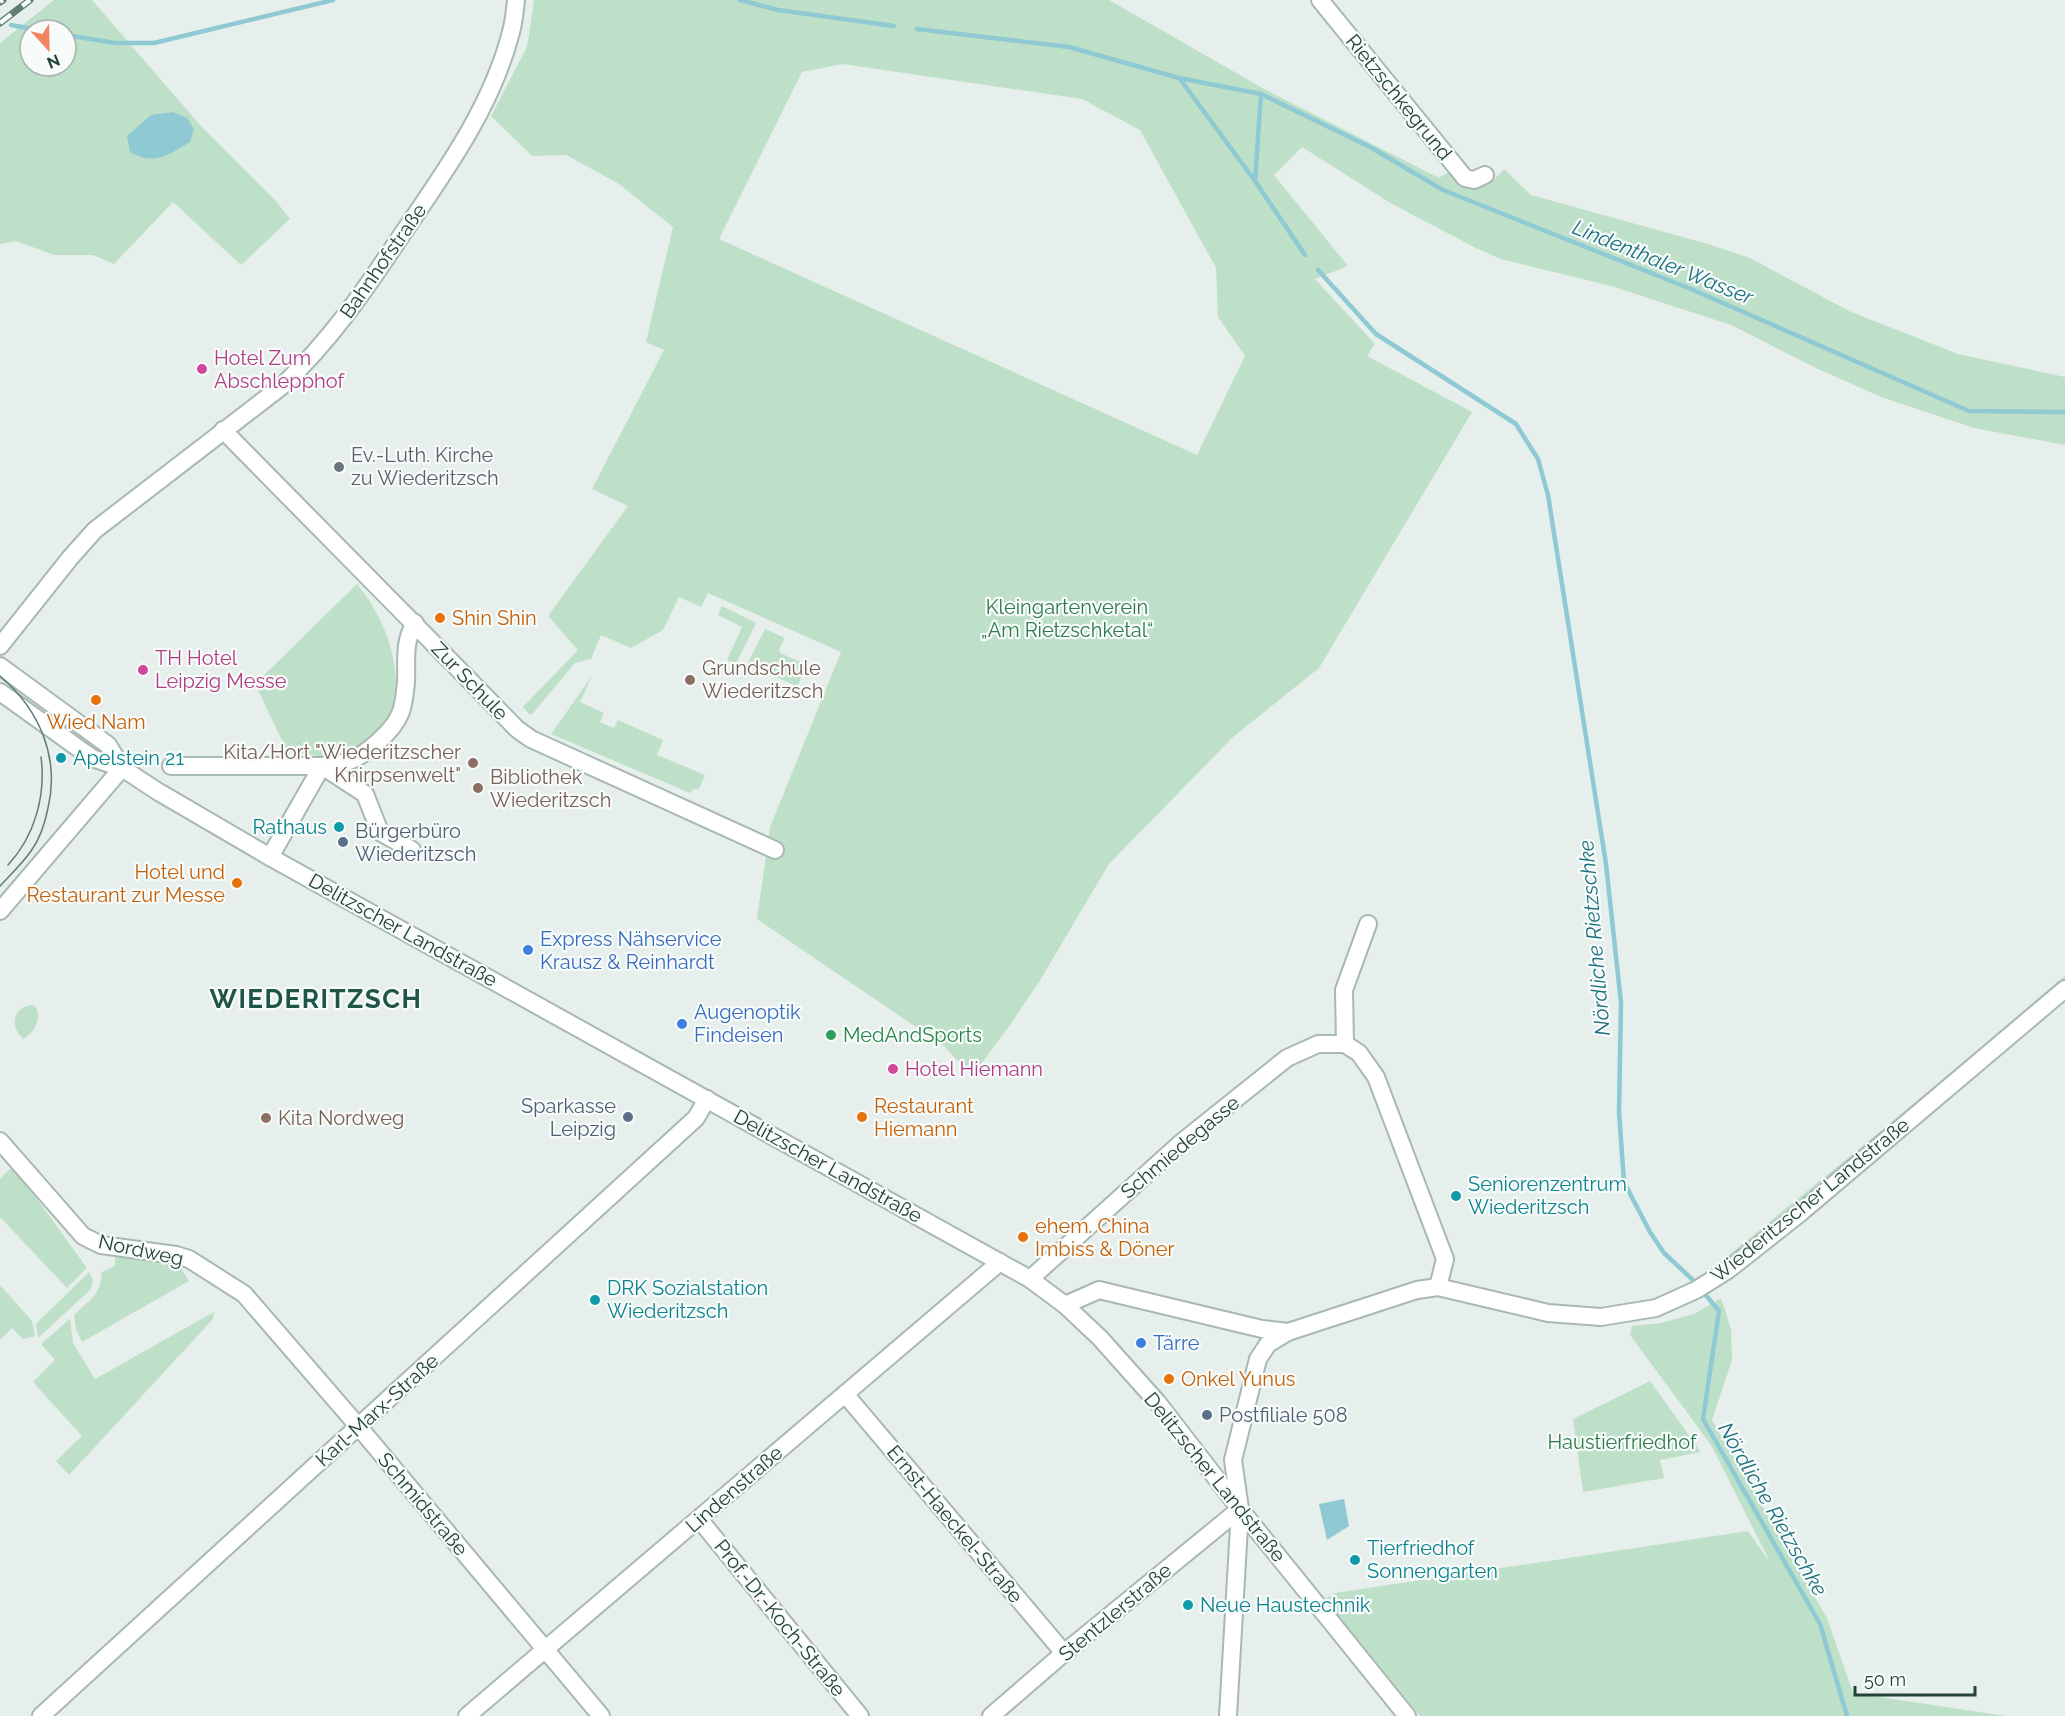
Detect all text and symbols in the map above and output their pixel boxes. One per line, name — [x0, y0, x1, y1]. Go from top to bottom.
north arrow — [18, 18, 78, 78]
street label: Rietzschkegrund — [1341, 29, 1457, 165]
text: N — [44, 50, 63, 73]
street label: Bahnhofstraße — [335, 199, 432, 323]
water label: Lindenthaler Wasser — [1569, 214, 1758, 310]
place label: Hotel Zum Abschlepphof — [214, 346, 345, 393]
marker: Hotel Zum Abschlepphof — [195, 362, 209, 376]
place label: Ev.-Luth. Kirche zu Wiederitzsch — [351, 443, 499, 490]
marker: Ev.-Luth. Kirche zu Wiederitzsch — [332, 460, 346, 474]
park label: Kleingartenverein „Am Rietzschketal“ — [981, 595, 1153, 642]
place label: Shin Shin — [452, 606, 537, 630]
marker: Shin Shin — [433, 611, 447, 625]
street label: Zur Schule — [427, 637, 513, 725]
place label: TH Hotel Leipzig Messe — [155, 646, 287, 693]
place label: Grundschule Wiederitzsch — [702, 656, 823, 703]
marker: TH Hotel Leipzig Messe — [136, 663, 150, 677]
marker: Grundschule Wiederitzsch — [683, 673, 697, 687]
marker: Wied Nam — [89, 693, 103, 707]
place label: Wied Nam — [46, 710, 146, 734]
place label: Kita/Hort "Wiederitzscher Knirpsenwelt" — [223, 740, 461, 787]
place label: Apelstein 21 — [73, 746, 185, 770]
marker: Apelstein 21 — [54, 751, 68, 765]
marker: Kita/Hort "Wiederitzscher Knirpsenwelt" — [466, 756, 480, 770]
place label: Bibliothek Wiederitzsch — [490, 765, 611, 812]
marker: Bibliothek Wiederitzsch — [471, 781, 485, 795]
place label: Rathaus — [252, 815, 327, 839]
place label: Bürgerbüro Wiederitzsch — [355, 819, 476, 866]
marker: Rathaus — [332, 820, 346, 834]
marker: Bürgerbüro Wiederitzsch — [336, 835, 350, 849]
water label: Nördliche Rietzschke — [1573, 839, 1615, 1037]
place label: Hotel und Restaurant zur Messe — [27, 860, 225, 907]
street label: Delitzscher Landstraße — [305, 868, 502, 992]
marker: Hotel und Restaurant zur Messe — [230, 876, 244, 890]
place label: Express Nähservice Krausz & Reinhardt — [540, 927, 722, 974]
marker: Express Nähservice Krausz & Reinhardt — [521, 943, 535, 957]
district label: WIEDERITZSCH — [210, 984, 422, 1014]
place label: Augenoptik Findeisen — [694, 1000, 801, 1047]
marker: Augenoptik Findeisen — [675, 1017, 689, 1031]
place label: MedAndSports — [843, 1023, 982, 1047]
marker: MedAndSports — [824, 1028, 838, 1042]
place label: Hotel Hiemann — [905, 1057, 1043, 1081]
marker: Hotel Hiemann — [886, 1062, 900, 1076]
street label: Schmiedegasse — [1116, 1090, 1245, 1204]
place label: Sparkasse Leipzig — [521, 1094, 616, 1141]
place label: Restaurant Hiemann — [874, 1094, 974, 1141]
street label: Delitzscher Landstraße — [730, 1104, 927, 1228]
place label: Kita Nordweg — [278, 1106, 404, 1130]
marker: Sparkasse Leipzig — [621, 1110, 635, 1124]
marker: Restaurant Hiemann — [855, 1110, 869, 1124]
marker: Kita Nordweg — [259, 1111, 273, 1125]
street label: Wiederitzscher Landstraße — [1706, 1112, 1914, 1288]
place label: Seniorenzentrum Wiederitzsch — [1468, 1172, 1627, 1219]
marker: Seniorenzentrum Wiederitzsch — [1449, 1189, 1463, 1203]
place label: ehem. China Imbiss & Döner — [1035, 1214, 1175, 1261]
street label: Nordweg — [96, 1229, 186, 1271]
marker: ehem. China Imbiss & Döner — [1016, 1230, 1030, 1244]
place label: DRK Sozialstation Wiederitzsch — [607, 1276, 768, 1323]
marker: DRK Sozialstation Wiederitzsch — [588, 1293, 602, 1307]
place label: Tärre — [1153, 1331, 1200, 1355]
marker: Tärre — [1134, 1336, 1148, 1350]
street label: Karl-Marx-Straße — [311, 1348, 444, 1471]
place label: Onkel Yunus — [1181, 1367, 1296, 1391]
marker: Onkel Yunus — [1162, 1372, 1176, 1386]
street label: Delitzscher Landstraße — [1139, 1387, 1291, 1567]
place label: Postfiliale 508 — [1219, 1403, 1348, 1427]
marker: Postfiliale 508 — [1200, 1408, 1214, 1422]
water label: Nördliche Rietzschke — [1713, 1418, 1833, 1600]
park label: Haustierfriedhof — [1547, 1430, 1698, 1454]
street label: Lindenstraße — [681, 1440, 788, 1538]
street label: Ernst-Haeckel-Straße — [882, 1440, 1028, 1608]
street label: Schmidstraße — [373, 1448, 473, 1561]
street label: Prof.-Dr.-Koch-Straße — [709, 1535, 851, 1702]
place label: Tierfriedhof Sonnengarten — [1367, 1536, 1498, 1583]
marker: Tierfriedhof Sonnengarten — [1348, 1553, 1362, 1567]
street label: Stentzlerstraße — [1054, 1558, 1176, 1666]
place label: Neue Haustechnik — [1200, 1593, 1371, 1617]
marker: Neue Haustechnik — [1181, 1598, 1195, 1612]
scale bar — [1855, 1659, 1975, 1697]
text: 50 m — [1864, 1669, 1906, 1690]

